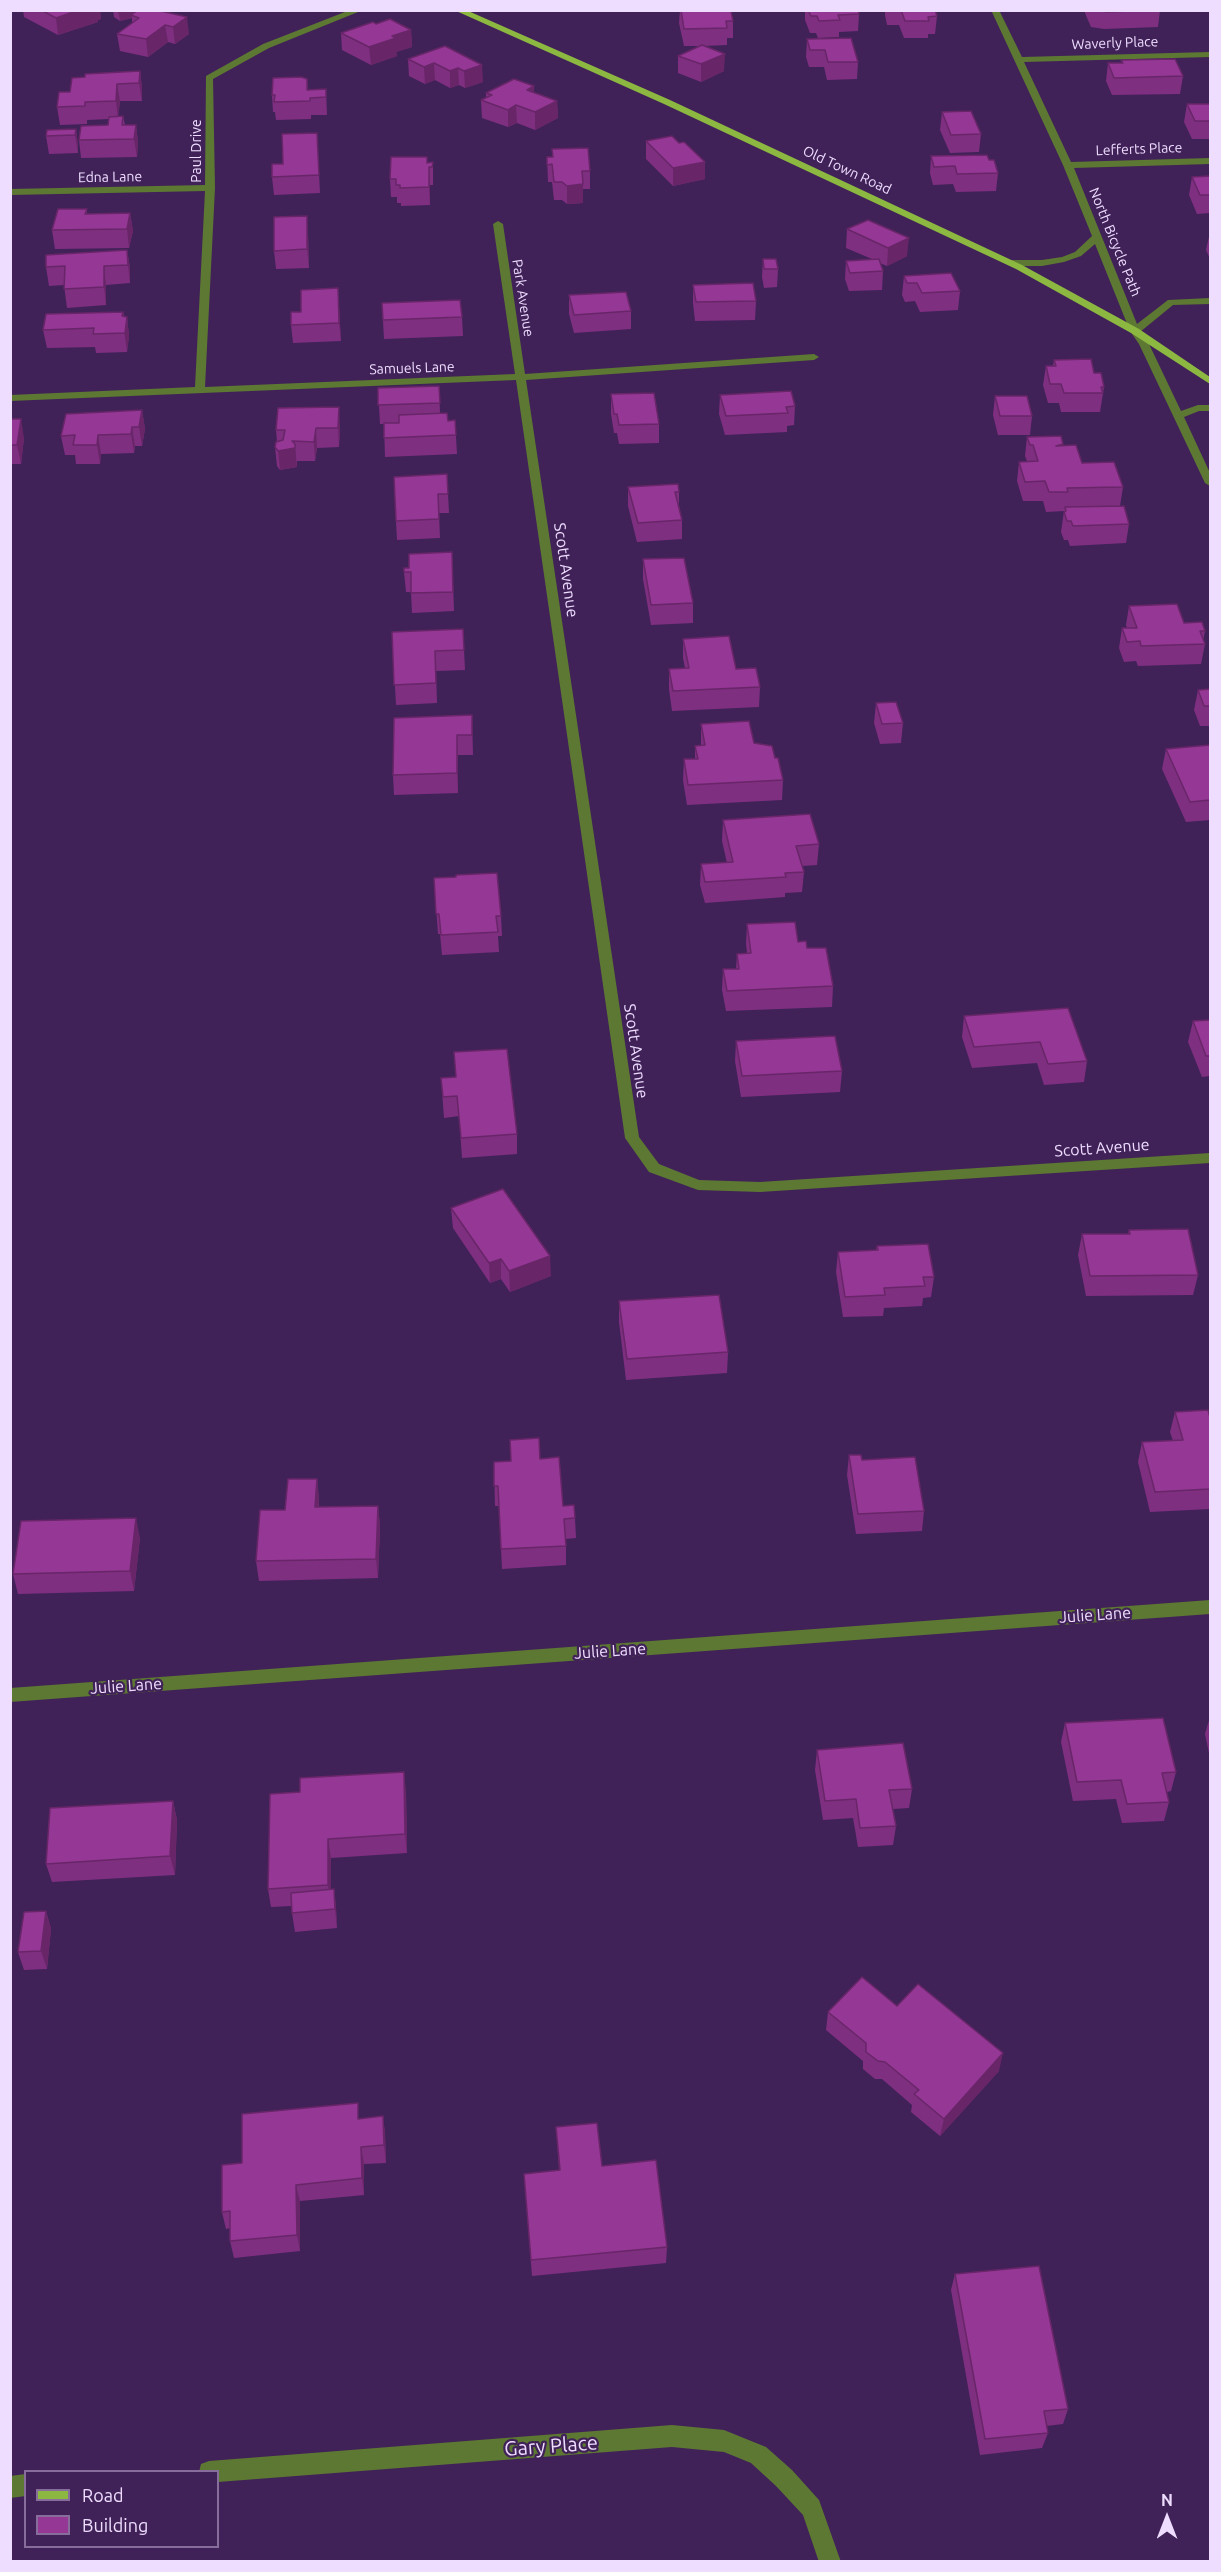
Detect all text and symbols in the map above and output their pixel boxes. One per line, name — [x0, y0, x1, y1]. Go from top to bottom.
street label: Waverly Place — [1071, 33, 1159, 53]
street label: Paul Drive — [188, 119, 204, 183]
street label: Lefferts Place — [1095, 139, 1183, 159]
street label: Old Town Road — [800, 142, 894, 198]
street label: Edna Lane — [78, 168, 142, 186]
street label: North Bicycle Path — [1085, 185, 1145, 299]
street label: Park Avenue — [509, 258, 537, 338]
street label: Samuels Lane — [369, 358, 455, 378]
street label: Scott Avenue — [550, 521, 582, 619]
street label: Scott Avenue — [620, 1002, 652, 1100]
street label: Scott Avenue — [1054, 1135, 1150, 1161]
street label: Julie Lane — [1058, 1603, 1132, 1627]
street label: Julie Lane — [573, 1639, 647, 1663]
street label: Julie Lane — [89, 1674, 163, 1698]
street label: Gary Place — [503, 2431, 599, 2461]
legend — [24, 2470, 219, 2548]
text: Road — [82, 2485, 124, 2505]
north arrow — [1137, 2488, 1197, 2548]
text: N — [1161, 2491, 1173, 2509]
text: Building — [82, 2515, 148, 2535]

